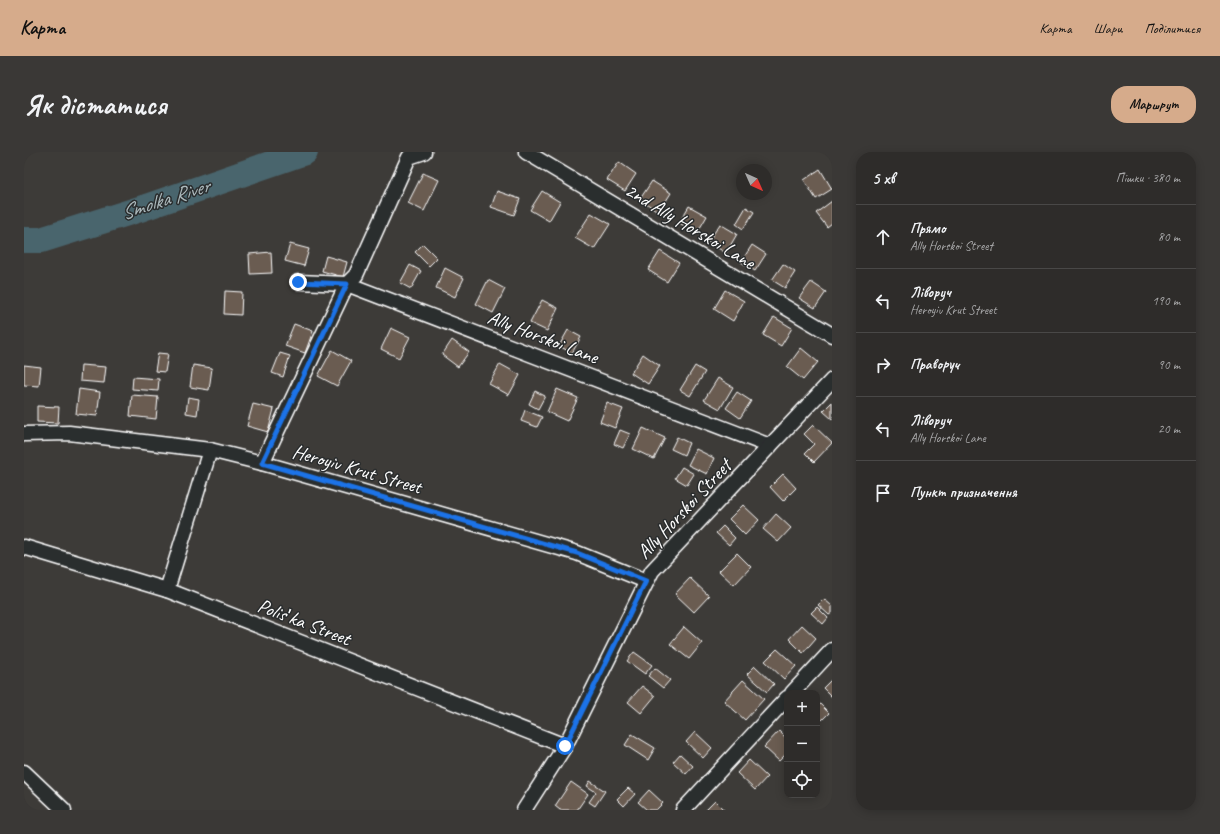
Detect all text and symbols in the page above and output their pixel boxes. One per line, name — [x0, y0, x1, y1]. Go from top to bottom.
text: Карта — [20, 16, 65, 40]
text: Карта — [1040, 20, 1072, 37]
text: Шари — [1094, 20, 1122, 37]
text: Поділитися — [1144, 20, 1200, 37]
button: Маршрут — [1111, 86, 1196, 123]
text: Як дістатися — [24, 87, 167, 122]
north arrow — [736, 164, 772, 200]
text: 5 хв — [872, 168, 895, 189]
text: Пішки · 380 m — [1116, 170, 1180, 186]
water label: Smolka River — [118, 172, 216, 225]
street label: 2nd Ally Horskoi Lane — [620, 177, 761, 275]
text: Прямо — [910, 219, 946, 238]
icon: ahead — [872, 226, 894, 248]
text: 80 m — [1158, 229, 1180, 245]
text: Ally Horskoi Street — [910, 238, 993, 254]
route end — [289, 273, 307, 291]
text: Ліворуч — [910, 283, 951, 302]
icon: left — [872, 290, 894, 312]
text: 190 m — [1152, 293, 1180, 309]
text: Heroyiv Krut Street — [910, 302, 997, 318]
street label: Ally Horskoi Lane — [484, 304, 603, 370]
icon: right — [872, 354, 894, 376]
text: Праворуч — [910, 355, 959, 374]
text: 90 m — [1158, 357, 1180, 373]
text: Ліворуч — [910, 411, 951, 430]
icon: left — [872, 418, 894, 440]
text: 20 m — [1158, 421, 1180, 437]
text: Ally Horskoi Lane — [910, 430, 986, 446]
street label: Heroyiv Krut Street — [290, 439, 427, 500]
street label: Ally Horskoi Street — [631, 451, 739, 564]
icon: arrive — [872, 482, 894, 504]
text: Пункт призначення — [910, 483, 1017, 502]
street label: Polisʹka Street — [254, 593, 356, 652]
map controls — [784, 690, 820, 798]
button: + — [784, 690, 820, 726]
button: − — [784, 726, 820, 762]
route start — [556, 737, 574, 755]
button: locate — [784, 762, 820, 798]

